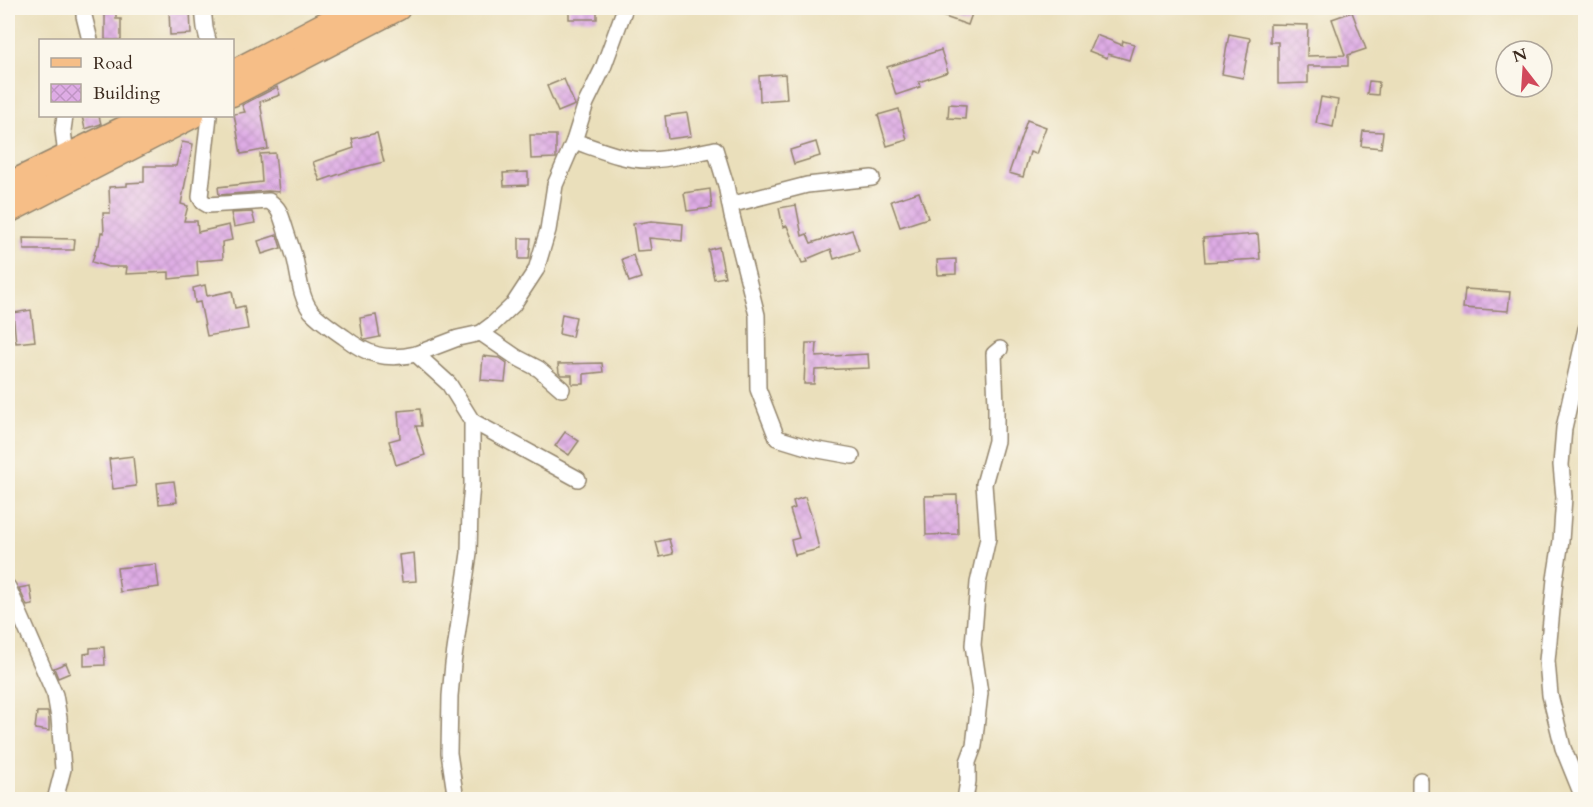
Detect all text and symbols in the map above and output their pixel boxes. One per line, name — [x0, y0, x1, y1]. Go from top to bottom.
legend — [39, 39, 234, 117]
north arrow — [1494, 39, 1554, 99]
text: N — [1510, 43, 1530, 68]
text: Road — [93, 51, 133, 76]
text: Building — [93, 81, 161, 106]

